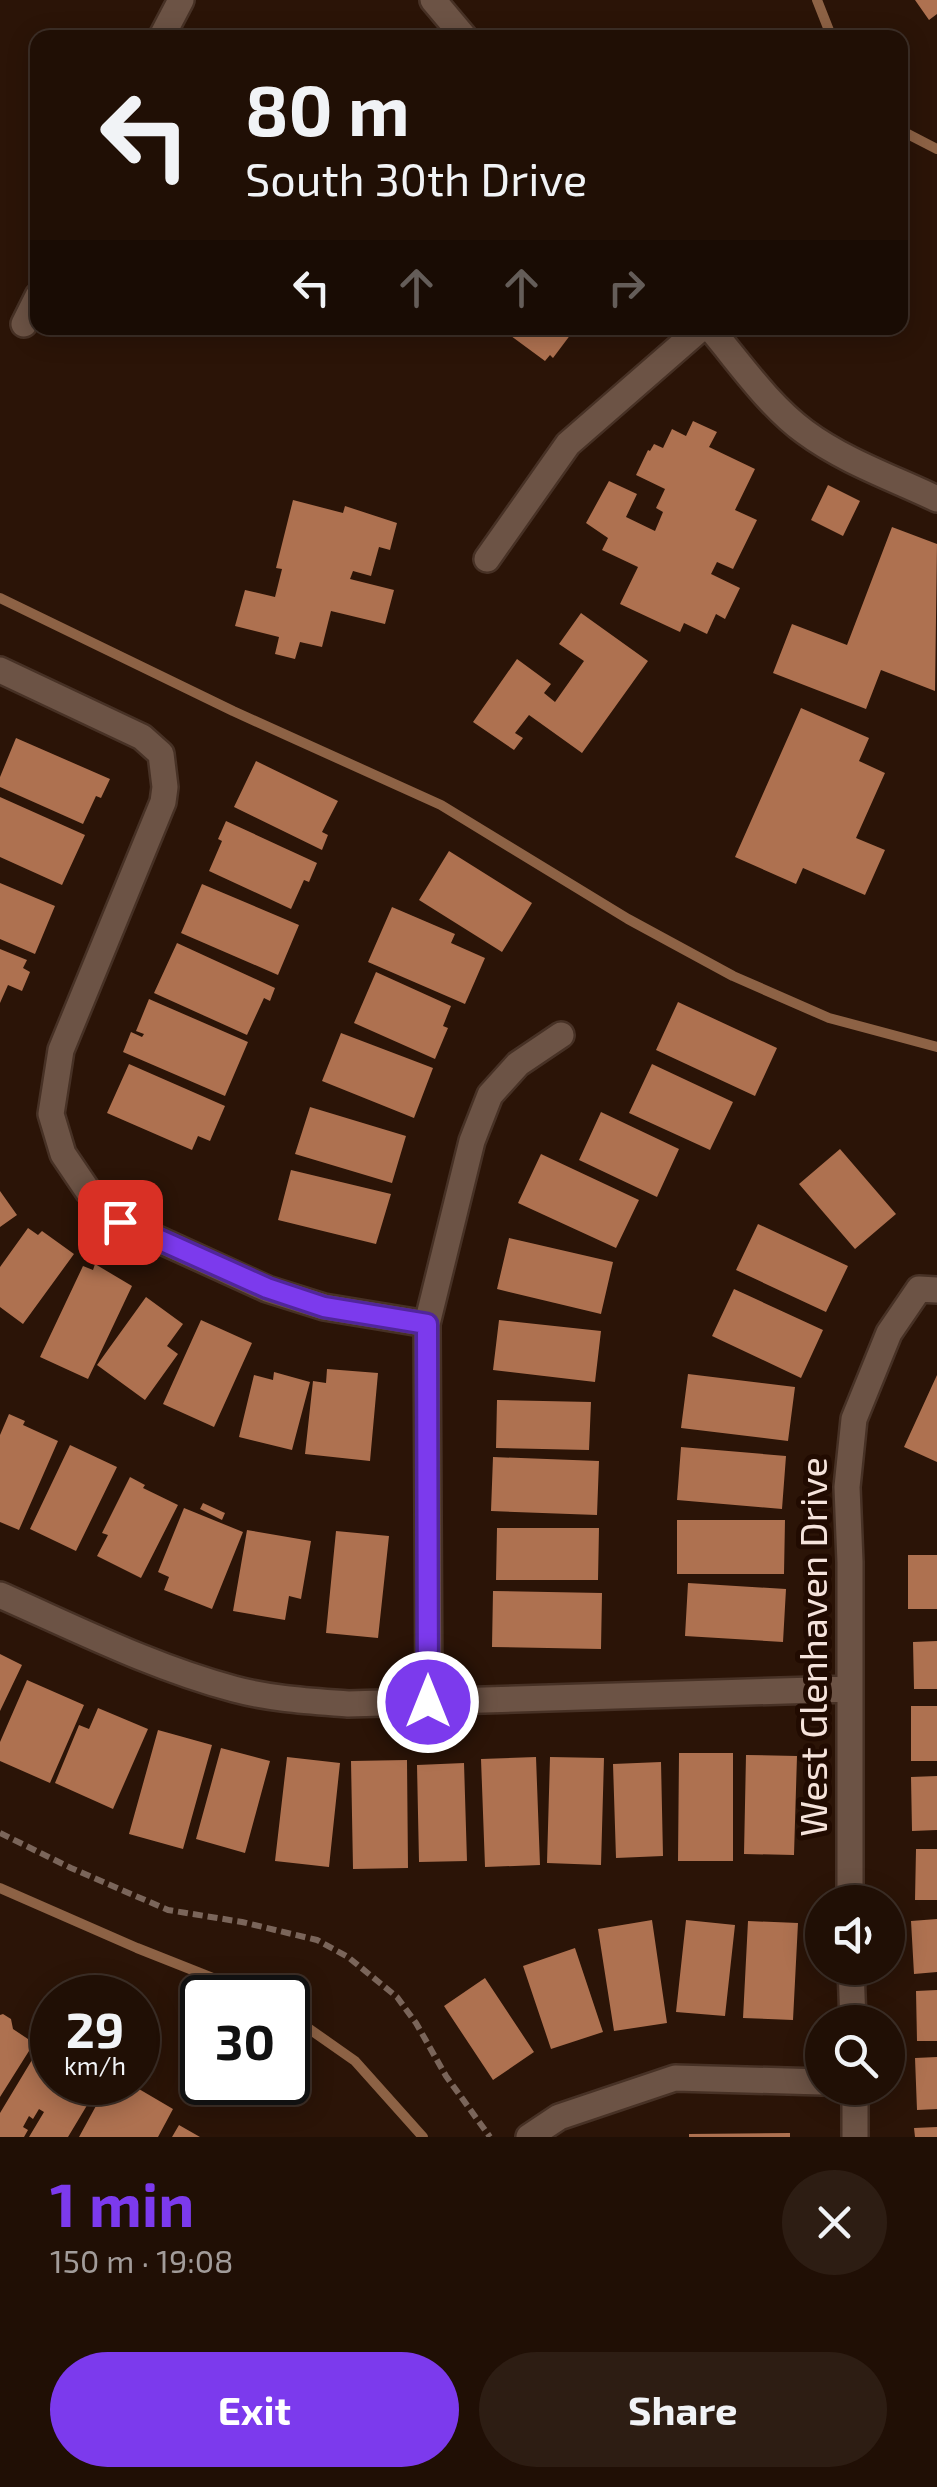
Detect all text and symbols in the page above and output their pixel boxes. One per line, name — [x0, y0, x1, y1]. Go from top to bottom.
text: 80 m — [245, 66, 410, 150]
icon: left — [80, 70, 210, 200]
text: South 30th Drive — [245, 151, 587, 205]
icon: left — [284, 260, 339, 315]
icon: ahead — [389, 260, 444, 315]
icon: ahead — [494, 260, 549, 315]
icon: right — [599, 260, 654, 315]
pin — [78, 1180, 163, 1265]
icon: arrive — [93, 1195, 148, 1250]
street label: West Glenhaven Drive — [789, 1457, 835, 1837]
position arrow — [376, 1650, 480, 1754]
map controls — [805, 1885, 905, 2105]
button: sound — [805, 1885, 905, 1985]
speed limit sign: 30 — [180, 1975, 310, 2105]
text: 29 — [66, 1998, 124, 2058]
button: search — [805, 2005, 905, 2105]
text: km/h — [64, 2050, 126, 2080]
text: 1 min — [50, 2167, 194, 2239]
button: close — [782, 2170, 887, 2275]
text: 150 m · 19:08 — [50, 2241, 234, 2279]
button: Exit — [50, 2352, 459, 2467]
button: Share — [479, 2352, 887, 2467]

